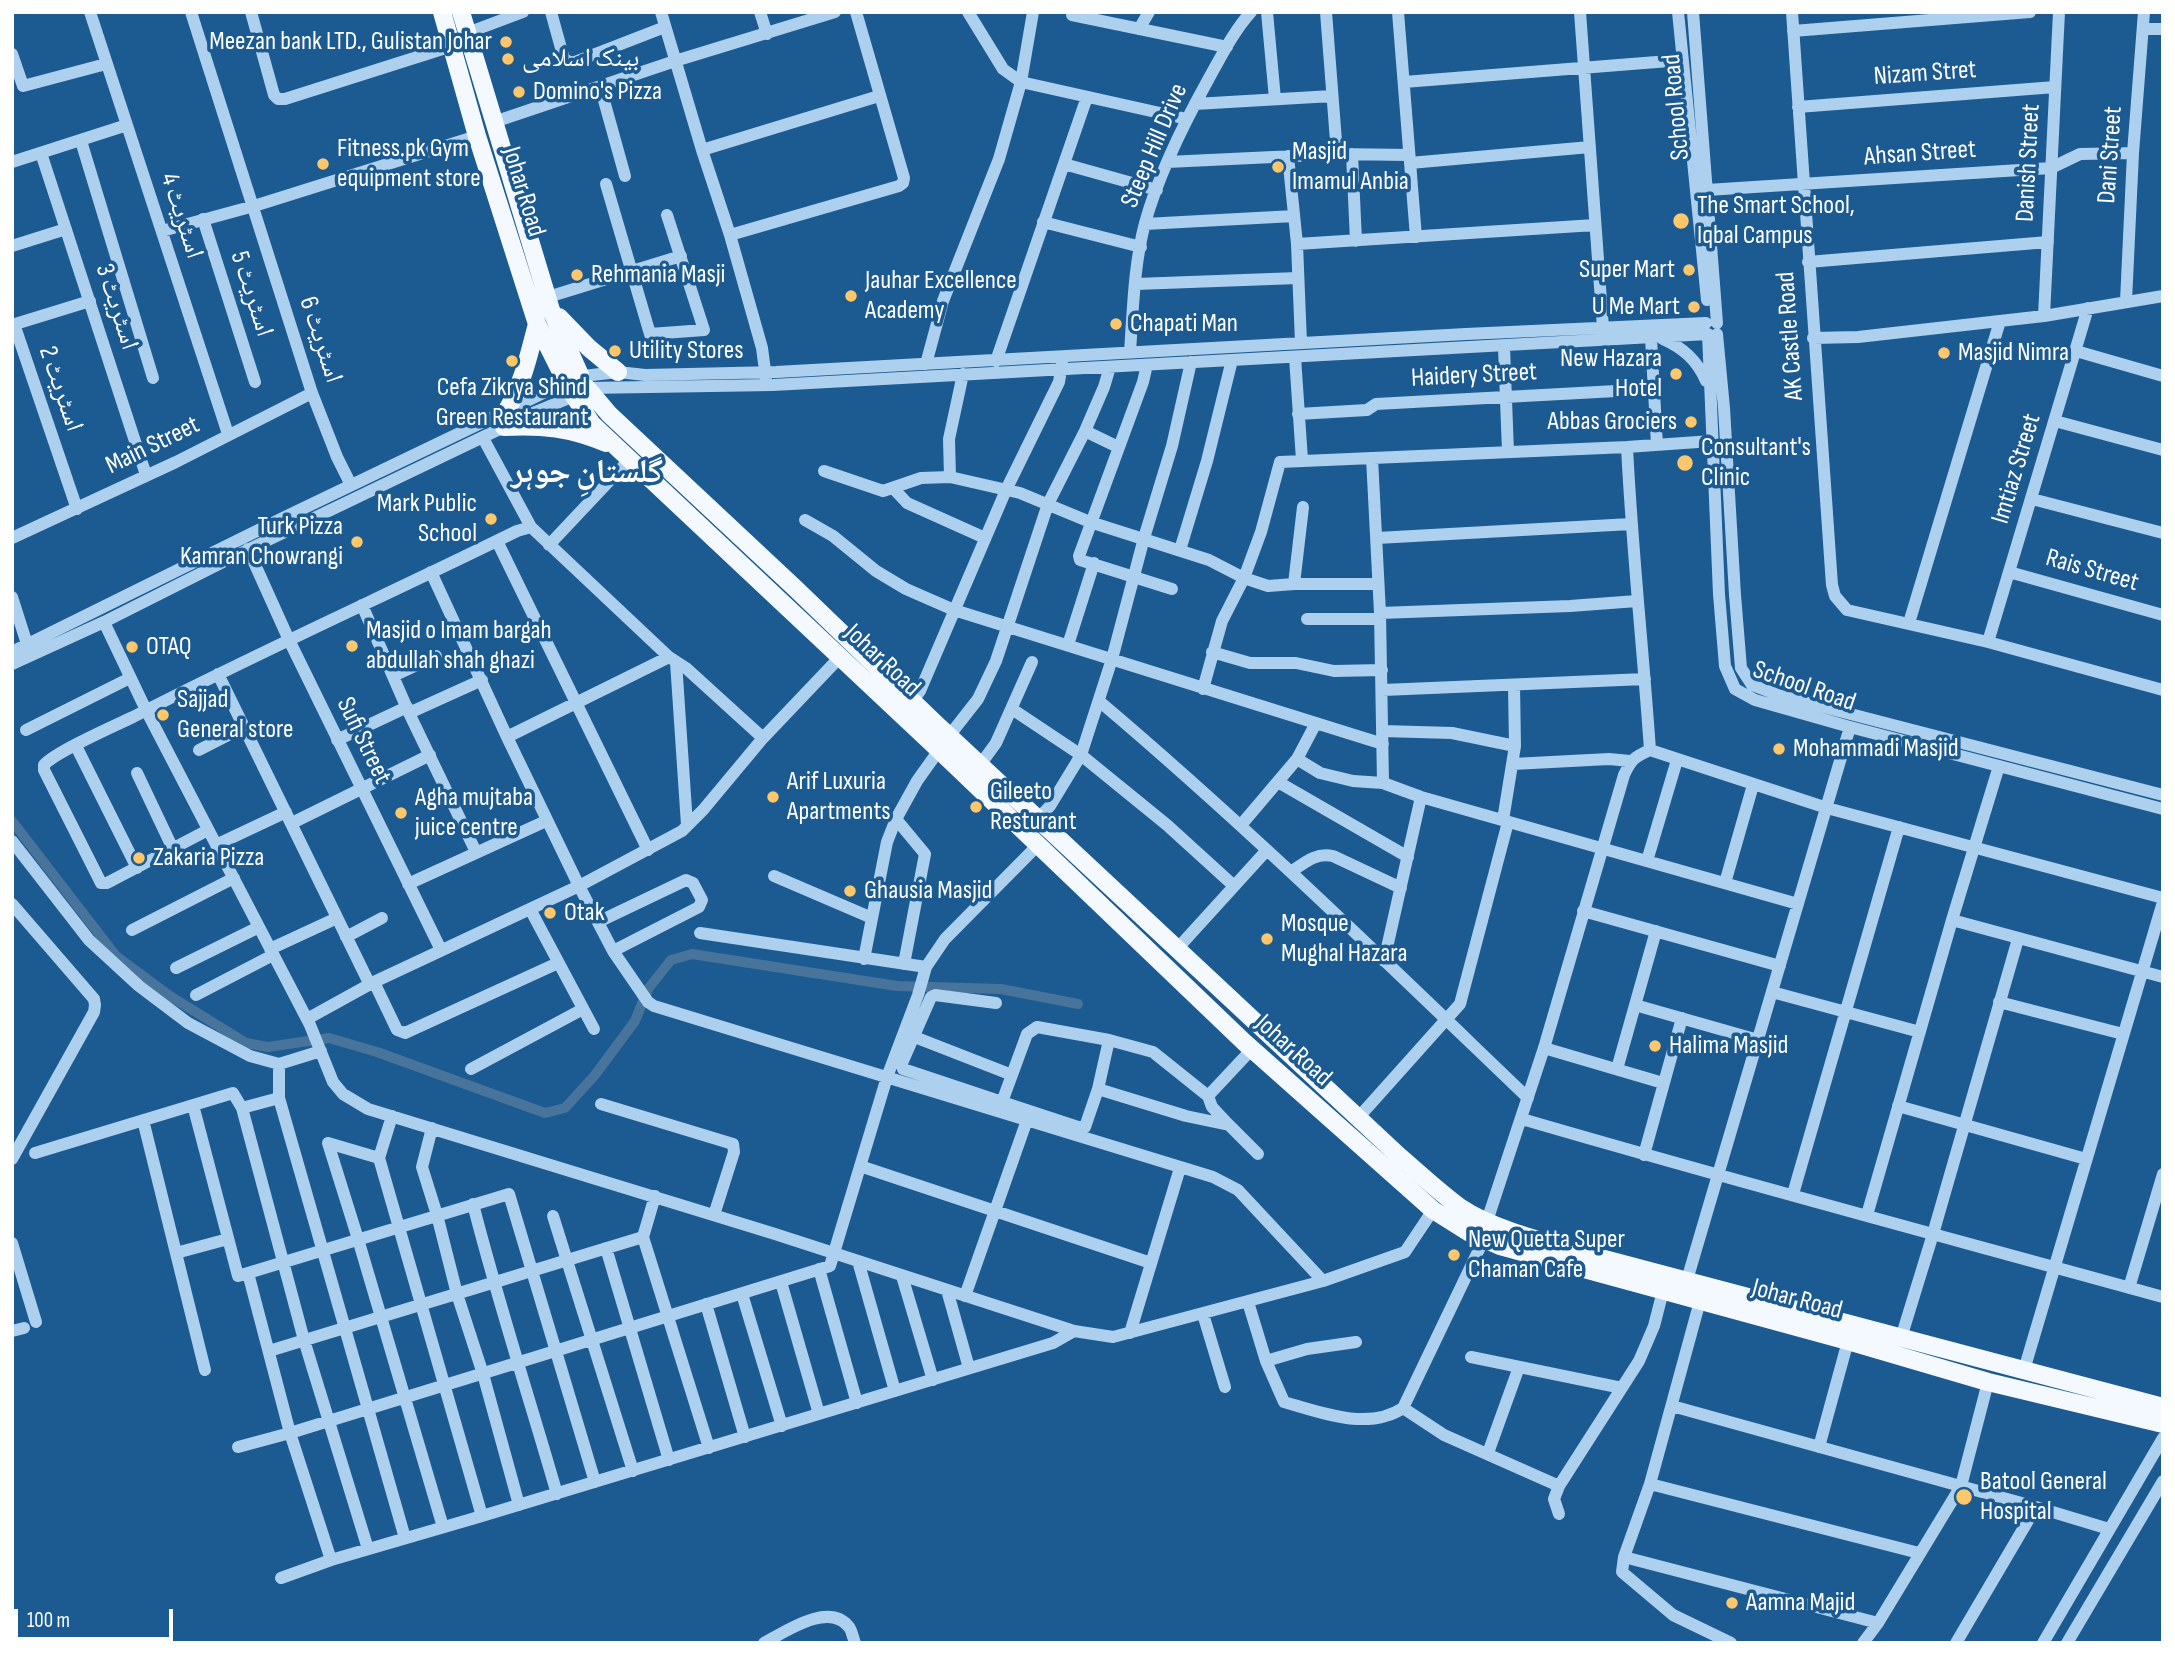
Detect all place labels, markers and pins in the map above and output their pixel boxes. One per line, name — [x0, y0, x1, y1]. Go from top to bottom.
place label: Meezan bank LTD., Gulistan Johar — [209, 26, 492, 58]
marker: Meezan bank LTD., Gulistan Johar — [498, 34, 514, 50]
place label: بینک اسلامی — [522, 43, 639, 75]
marker: بینک اسلامی — [500, 51, 516, 67]
place label: Domino's Pizza — [533, 76, 662, 108]
marker: Domino's Pizza — [511, 84, 527, 100]
place label: Fitness.pk Gym equipment store — [337, 133, 481, 194]
place label: Masjid Imamul Anbia — [1292, 136, 1409, 198]
marker: Fitness.pk Gym equipment store — [315, 156, 331, 172]
marker: Masjid Imamul Anbia — [1270, 159, 1286, 175]
place label: The Smart School, Iqbal Campus — [1697, 190, 1855, 252]
marker: The Smart School, Iqbal Campus — [1671, 211, 1691, 231]
place label: Super Mart — [1579, 254, 1675, 286]
place label: Rehmania Masji — [591, 259, 725, 291]
marker: Super Mart — [1681, 262, 1697, 278]
place label: Jauhar Excellence Academy — [865, 265, 1017, 326]
marker: Rehmania Masji — [569, 267, 585, 283]
marker: Jauhar Excellence Academy — [843, 288, 859, 304]
place label: U Me Mart — [1592, 291, 1680, 323]
marker: U Me Mart — [1686, 299, 1702, 315]
place label: Chapati Man — [1130, 308, 1238, 340]
marker: Chapati Man — [1108, 316, 1124, 332]
place label: Utility Stores — [629, 335, 743, 367]
place label: Masjid Nimra — [1958, 337, 2069, 369]
marker: Utility Stores — [607, 343, 623, 359]
place label: New Hazara Hotel — [1560, 343, 1662, 404]
marker: Masjid Nimra — [1936, 345, 1952, 361]
marker: Cefa Zikrya Shind Green Restaurant — [504, 353, 520, 369]
marker: New Hazara Hotel — [1668, 366, 1684, 382]
place label: Cefa Zikrya Shind Green Restaurant — [436, 372, 588, 434]
place label: Abbas Grociers — [1548, 406, 1677, 438]
marker: Abbas Grociers — [1683, 414, 1699, 430]
place label: Consultant's Clinic — [1701, 432, 1811, 494]
marker: Consultant's Clinic — [1675, 453, 1695, 473]
place label: Mark Public School — [377, 488, 477, 550]
place label: Turk Pizza Kamran Chowrangi — [180, 511, 343, 572]
marker: Mark Public School — [483, 511, 499, 527]
marker: Turk Pizza Kamran Chowrangi — [349, 534, 365, 550]
place label: Masjid o Imam bargah abdullah shah ghazi — [366, 615, 552, 676]
place label: OTAQ — [146, 631, 192, 663]
marker: Masjid o Imam bargah abdullah shah ghazi — [344, 638, 360, 654]
marker: OTAQ — [124, 639, 140, 655]
place label: Sajjad General store — [177, 684, 293, 746]
marker: Sajjad General store — [155, 707, 171, 723]
place label: Mohammadi Masjid — [1793, 733, 1959, 765]
marker: Mohammadi Masjid — [1771, 741, 1787, 757]
place label: Arif Luxuria Apartments — [787, 766, 891, 828]
place label: Gileeto Resturant — [990, 776, 1077, 838]
place label: Agha mujtaba juice centre — [415, 782, 533, 844]
marker: Arif Luxuria Apartments — [765, 789, 781, 805]
marker: Gileeto Resturant — [968, 799, 984, 815]
marker: Agha mujtaba juice centre — [393, 805, 409, 821]
place label: Zakaria Pizza — [153, 842, 264, 874]
marker: Zakaria Pizza — [131, 850, 147, 866]
place label: Ghausia Masjid — [864, 875, 992, 907]
marker: Ghausia Masjid — [842, 883, 858, 899]
place label: Otak — [564, 897, 605, 929]
marker: Otak — [542, 905, 558, 921]
place label: Mosque Mughal Hazara — [1281, 908, 1407, 970]
marker: Mosque Mughal Hazara — [1259, 931, 1275, 947]
place label: Halima Masjid — [1669, 1030, 1788, 1062]
marker: Halima Masjid — [1647, 1038, 1663, 1054]
place label: New Quetta Super Chaman Cafe — [1468, 1224, 1625, 1286]
marker: New Quetta Super Chaman Cafe — [1446, 1247, 1462, 1263]
place label: Batool General Hospital — [1980, 1466, 2107, 1528]
marker: Batool General Hospital — [1954, 1487, 1974, 1507]
place label: Aamna Majid — [1746, 1587, 1855, 1619]
marker: Aamna Majid — [1724, 1595, 1740, 1611]

